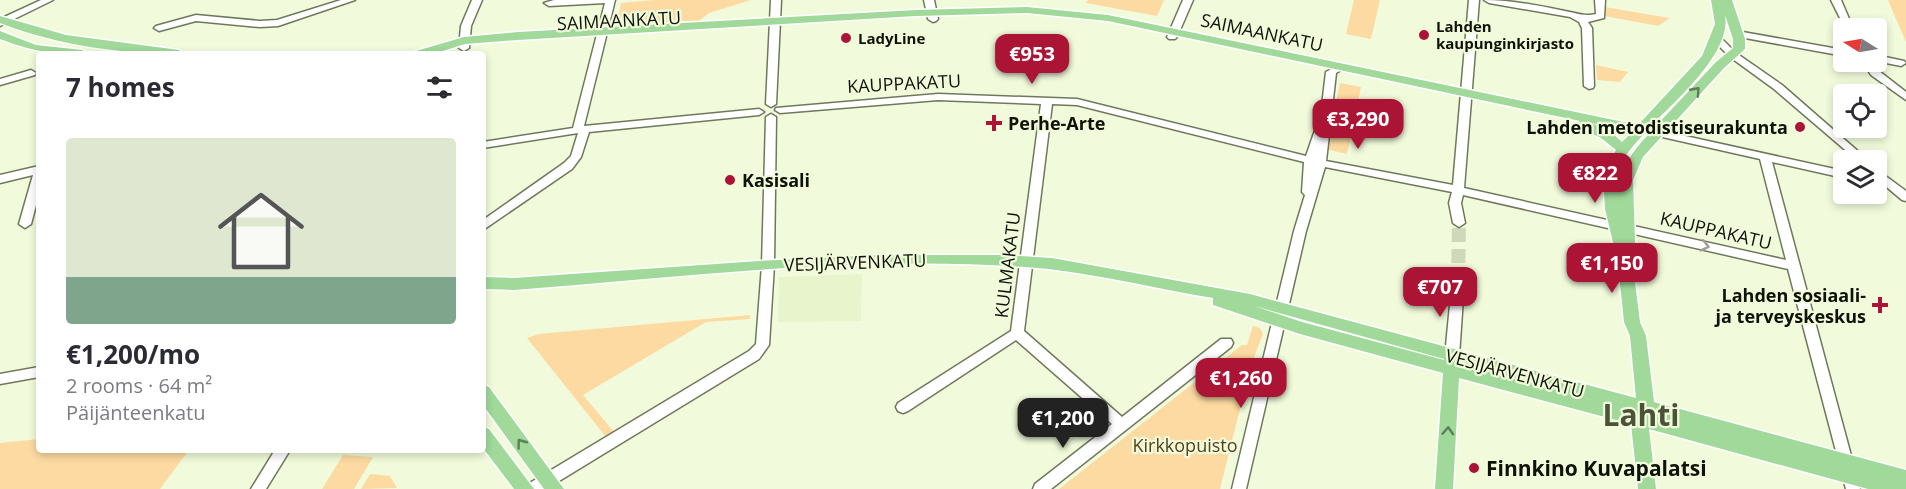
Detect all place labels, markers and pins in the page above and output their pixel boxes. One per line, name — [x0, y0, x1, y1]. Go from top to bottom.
place label: Lahden kaupunginkirjasto — [1436, 16, 1574, 53]
place label: LadyLine — [858, 28, 925, 48]
marker: Lahden kaupunginkirjasto — [1417, 28, 1431, 42]
marker: LadyLine — [839, 31, 853, 45]
pin: €953 — [996, 34, 1068, 85]
pin: €3,290 — [1309, 99, 1407, 150]
place label: Perhe-Arte — [1008, 111, 1105, 135]
marker: Perhe-Arte — [985, 114, 1003, 132]
place label: Lahden metodistiseurakunta — [1526, 115, 1788, 139]
marker: Lahden metodistiseurakunta — [1793, 120, 1807, 134]
pin: €822 — [1559, 153, 1631, 204]
place label: Kasisali — [742, 168, 810, 192]
marker: Kasisali — [723, 173, 737, 187]
pin: €1,150 — [1563, 243, 1661, 294]
pin: €707 — [1404, 267, 1476, 318]
place label: Lahden sosiaali- ja terveyskeskus — [1714, 283, 1866, 328]
marker: Lahden sosiaali- ja terveyskeskus — [1871, 296, 1889, 314]
pin: €1,260 — [1192, 358, 1290, 409]
pin: €1,200 — [1014, 398, 1112, 449]
place label: Finnkino Kuvapalatsi — [1486, 454, 1707, 482]
marker: Finnkino Kuvapalatsi — [1467, 461, 1481, 475]

